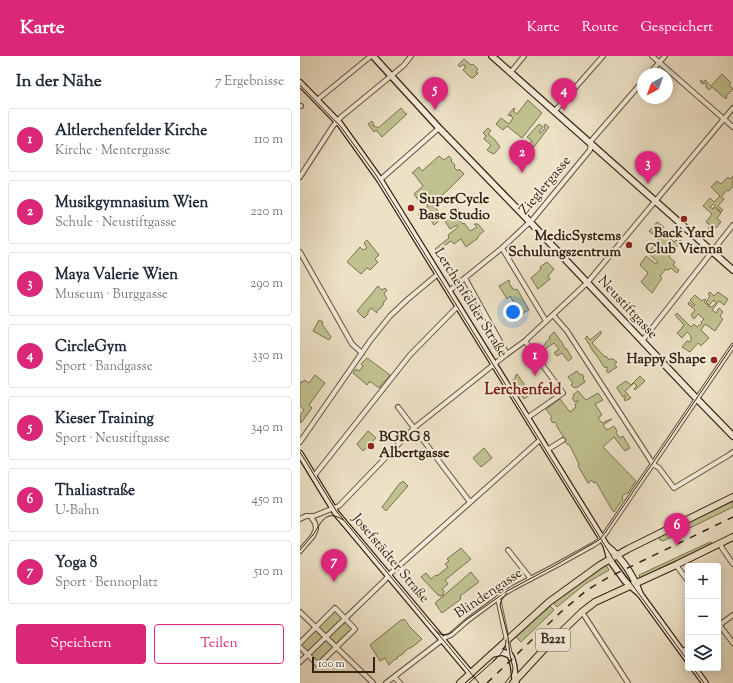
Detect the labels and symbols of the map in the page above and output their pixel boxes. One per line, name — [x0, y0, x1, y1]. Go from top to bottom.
north arrow — [637, 68, 673, 104]
pin: 5 — [422, 77, 448, 110]
pin: 4 — [551, 78, 577, 111]
pin: 2 — [509, 140, 535, 173]
pin: 3 — [635, 151, 661, 184]
street label: Zieglergasse — [515, 152, 577, 220]
place label: SuperCycle Base Studio — [419, 190, 490, 226]
marker: SuperCycle Base Studio — [406, 203, 416, 213]
marker: Back Yard Club Vienna — [679, 214, 689, 224]
place label: Back Yard Club Vienna — [645, 224, 723, 260]
place label: MedicSystems Schulungszentrum — [508, 227, 621, 263]
marker: MedicSystems Schulungszentrum — [624, 240, 634, 250]
street label: Lerchenfelder Straße — [428, 245, 512, 361]
street label: Neustiftgasse — [592, 272, 662, 344]
your location — [503, 302, 523, 322]
pin: 1 — [522, 343, 548, 376]
place label: Happy Shape — [626, 350, 706, 370]
marker: Happy Shape — [709, 355, 719, 365]
district label: Lerchenfeld — [484, 380, 562, 401]
place label: BGRG 8 Albertgasse — [379, 428, 450, 464]
marker: BGRG 8 Albertgasse — [366, 441, 376, 451]
street label: Josefstädter Straße — [346, 509, 433, 608]
pin: 6 — [664, 513, 690, 546]
pin: 7 — [321, 549, 347, 582]
street label: Blindengasse — [451, 564, 527, 624]
road number: B221 — [536, 629, 570, 651]
scale bar — [312, 655, 375, 674]

